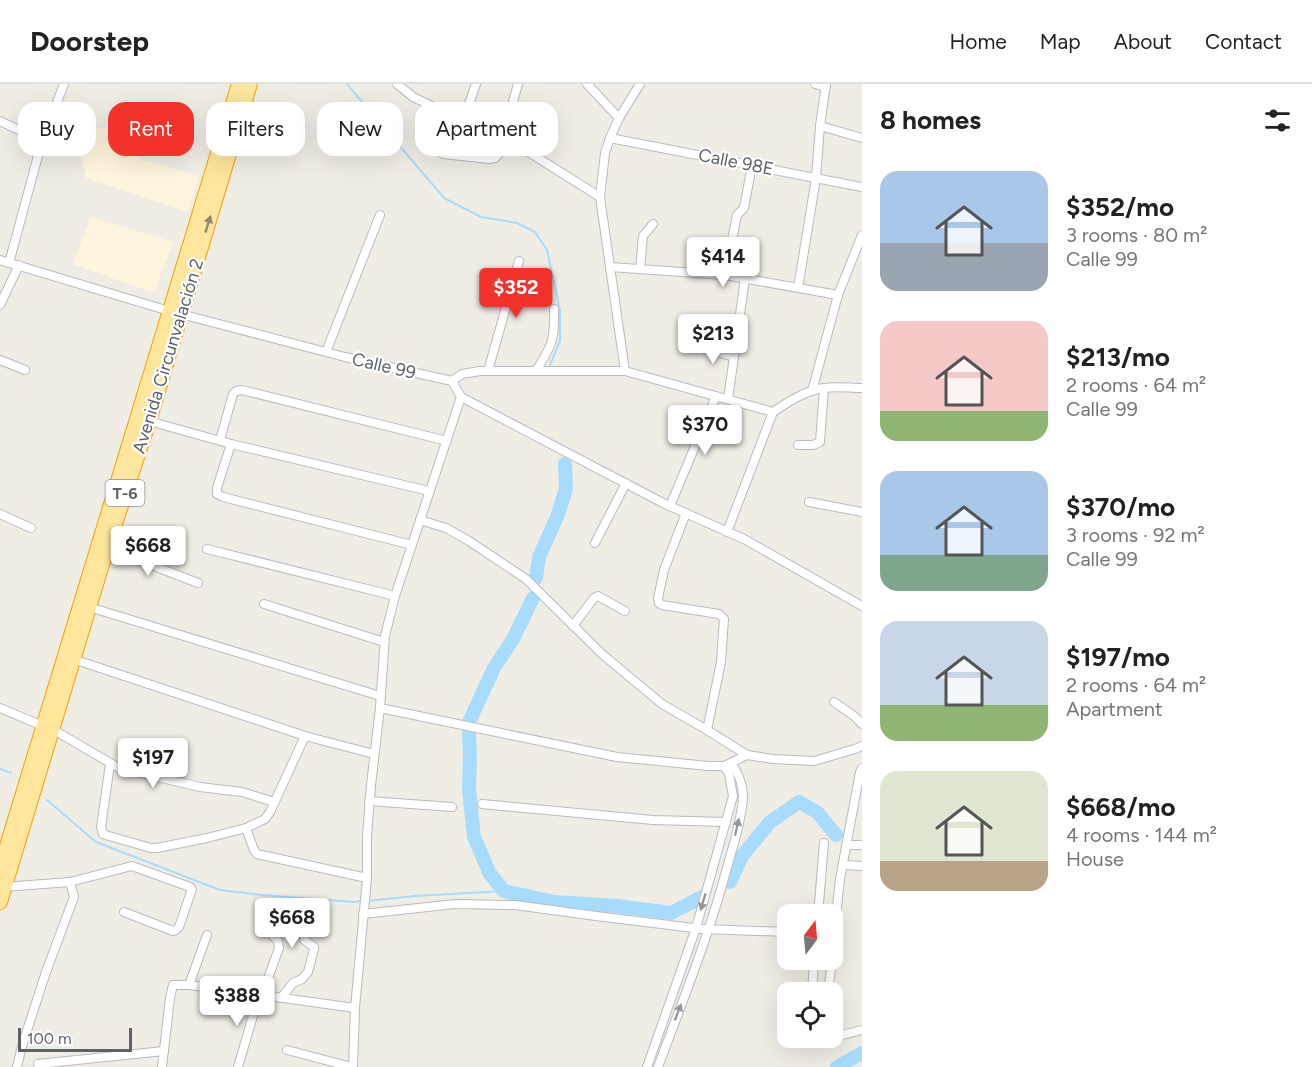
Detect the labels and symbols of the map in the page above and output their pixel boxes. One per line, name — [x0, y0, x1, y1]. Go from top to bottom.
street label: Calle 98E — [696, 144, 776, 180]
one-way arrow — [204, 215, 213, 233]
pin: $414 — [687, 237, 759, 288]
street label: Avenida Circunvalación 2 — [128, 256, 208, 456]
pin: $352 — [480, 268, 552, 319]
pin: $213 — [677, 314, 749, 365]
street label: Calle 99 — [350, 348, 418, 384]
pin: $370 — [669, 405, 741, 456]
road number: T-6 — [106, 480, 144, 506]
pin: $668 — [112, 526, 184, 577]
pin: $197 — [117, 738, 189, 789]
one-way arrow — [733, 817, 743, 836]
one-way arrow — [698, 894, 707, 912]
pin: $668 — [256, 898, 328, 949]
north arrow — [777, 904, 843, 970]
pin: $388 — [201, 976, 273, 1027]
one-way arrow — [674, 1003, 684, 1021]
scale bar — [18, 1025, 132, 1052]

